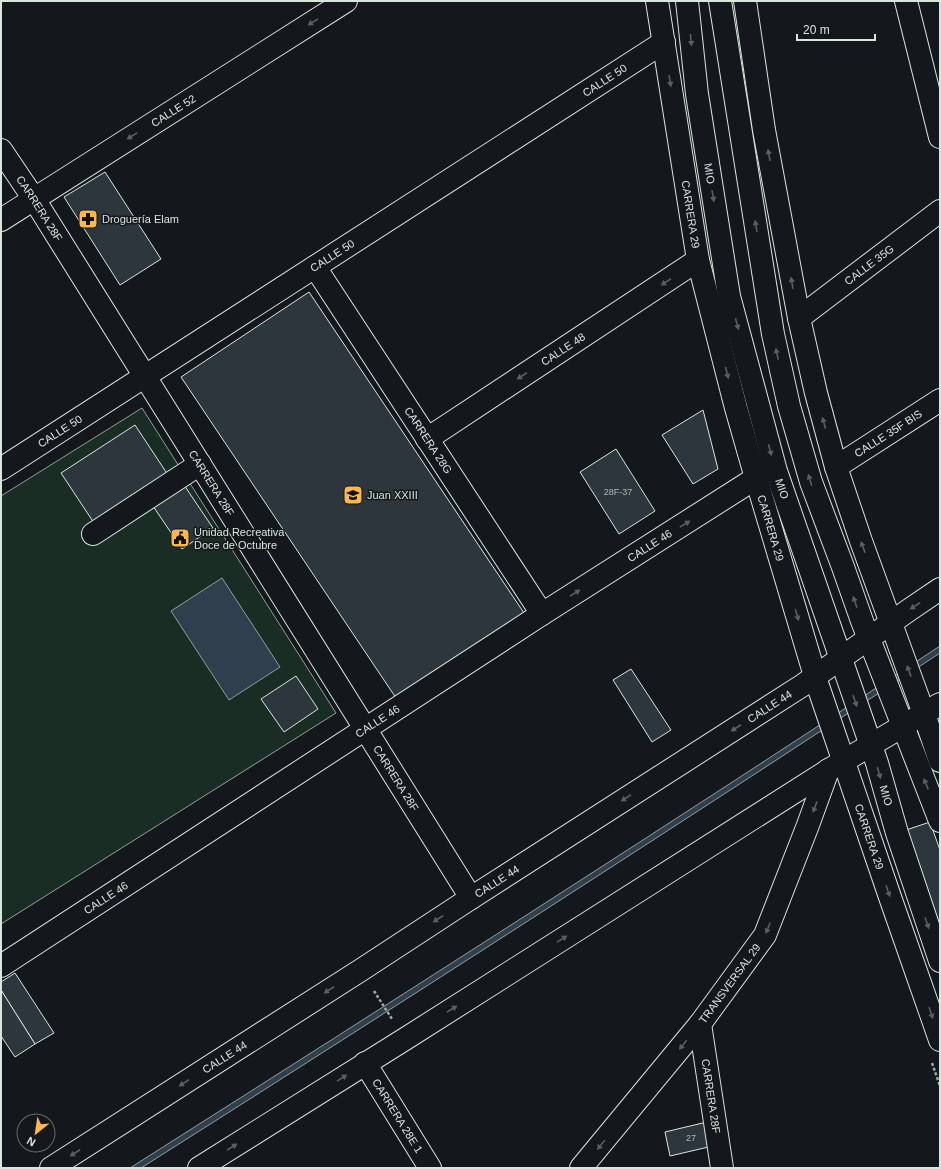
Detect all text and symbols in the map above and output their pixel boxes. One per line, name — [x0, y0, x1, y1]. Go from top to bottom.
scale bar — [797, 16, 875, 42]
one-way arrow — [308, 18, 318, 26]
text: 20 m — [803, 23, 830, 37]
one-way arrow — [688, 34, 694, 46]
street label: CALLE 50 — [580, 62, 629, 99]
one-way arrow — [667, 75, 673, 87]
street label: CALLE 52 — [149, 92, 198, 129]
one-way arrow — [127, 133, 138, 140]
one-way arrow — [766, 149, 772, 161]
street label: MIO — [702, 162, 717, 185]
street label: CARRERA 28F — [14, 173, 65, 244]
street label: CARRERA 29 — [679, 180, 702, 249]
one-way arrow — [711, 190, 717, 202]
pharmacy icon: Droguería Elam — [77, 208, 99, 230]
place label: Droguería Elam — [102, 213, 179, 225]
one-way arrow — [753, 220, 759, 232]
street label: CALLE 50 — [308, 237, 357, 274]
street label: CALLE 35G — [842, 242, 896, 287]
one-way arrow — [789, 277, 795, 289]
one-way arrow — [660, 278, 672, 285]
one-way arrow — [734, 318, 740, 330]
street label: CALLE 48 — [539, 330, 587, 368]
one-way arrow — [774, 348, 780, 360]
one-way arrow — [724, 367, 730, 379]
one-way arrow — [517, 372, 527, 380]
street label: CARRERA 28G — [402, 405, 454, 476]
street label: CALLE 35F BIS — [852, 407, 924, 460]
street label: CALLE 50 — [35, 412, 84, 450]
one-way arrow — [821, 417, 827, 429]
one-way arrow — [767, 444, 773, 456]
street label: CARRERA 28F — [187, 448, 237, 518]
one-way arrow — [807, 473, 813, 485]
street label: MIO — [773, 477, 791, 501]
school or university icon: Juan XXIII — [342, 484, 364, 506]
house number: 28F-37 — [604, 487, 632, 497]
place label: Juan XXIII — [367, 489, 418, 501]
street label: CARRERA 29 — [755, 493, 786, 563]
one-way arrow — [679, 520, 691, 527]
place label: Unidad Recreativa Doce de Octubre — [194, 526, 285, 551]
public building icon: Unidad Recreativa Doce de Octubre — [169, 527, 191, 549]
street label: CALLE 46 — [625, 527, 674, 564]
one-way arrow — [860, 541, 866, 553]
one-way arrow — [569, 590, 581, 597]
one-way arrow — [852, 595, 858, 607]
one-way arrow — [910, 602, 920, 610]
one-way arrow — [794, 609, 800, 621]
one-way arrow — [905, 665, 911, 677]
street label: CALLE 44 — [745, 688, 794, 725]
one-way arrow — [852, 696, 858, 708]
street label: CALLE 46 — [353, 702, 402, 740]
one-way arrow — [730, 724, 741, 732]
street label: CARRERA 28F — [371, 743, 421, 813]
one-way arrow — [876, 767, 882, 779]
one-way arrow — [922, 778, 928, 790]
street label: MIO — [878, 784, 895, 808]
one-way arrow — [621, 794, 631, 802]
one-way arrow — [811, 801, 817, 813]
street label: CARRERA 29 — [853, 802, 886, 871]
street label: CALLE 44 — [472, 863, 521, 900]
street label: CALLE 46 — [81, 879, 130, 917]
one-way arrow — [885, 885, 891, 897]
one-way arrow — [433, 915, 443, 923]
one-way arrow — [924, 918, 930, 930]
one-way arrow — [764, 923, 770, 935]
one-way arrow — [556, 936, 568, 943]
street label: TRANSVERSAL 29 — [697, 941, 763, 1026]
one-way arrow — [324, 986, 334, 994]
one-way arrow — [447, 1005, 458, 1013]
one-way arrow — [928, 1008, 934, 1020]
street label: CALLE 44 — [200, 1039, 249, 1076]
one-way arrow — [679, 1039, 688, 1050]
street label: CARRERA 28F — [699, 1058, 723, 1135]
one-way arrow — [337, 1074, 347, 1082]
street label: CARRERA 28E 1 — [370, 1076, 425, 1155]
one-way arrow — [179, 1079, 189, 1087]
north arrow — [16, 1113, 56, 1153]
house number: 27 — [686, 1133, 696, 1143]
text: N — [25, 1134, 37, 1149]
one-way arrow — [596, 1140, 605, 1150]
one-way arrow — [227, 1143, 237, 1151]
one-way arrow — [70, 1149, 80, 1157]

